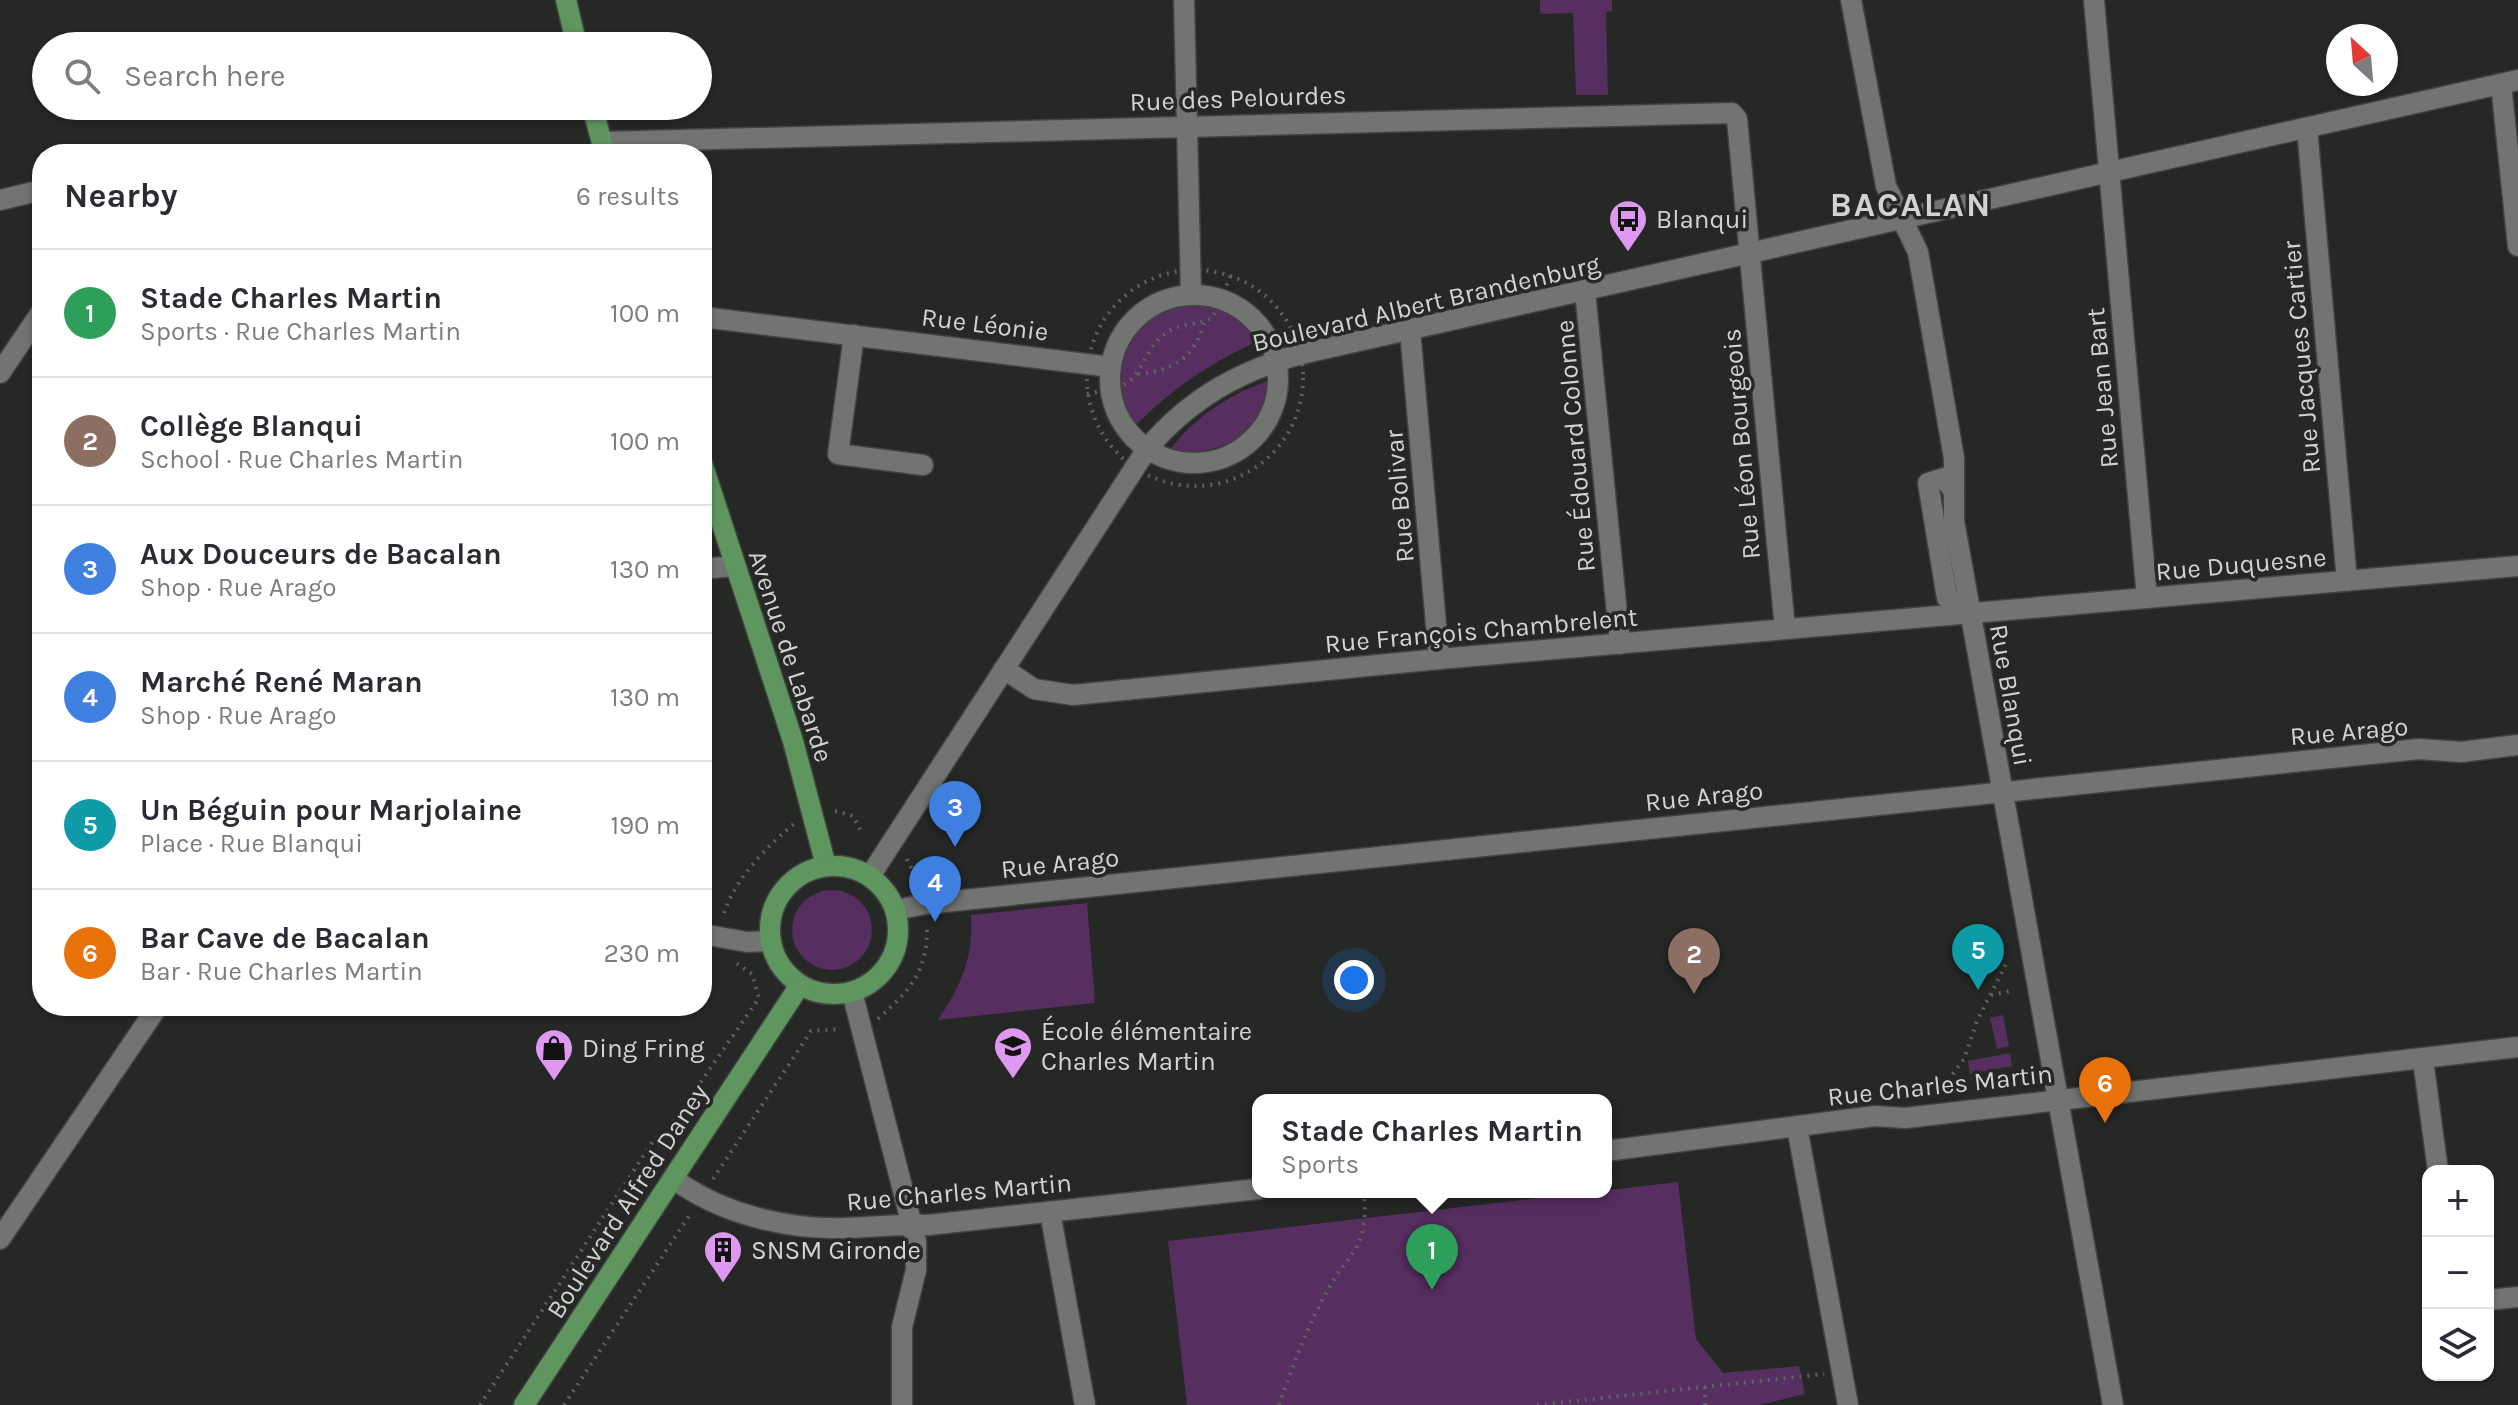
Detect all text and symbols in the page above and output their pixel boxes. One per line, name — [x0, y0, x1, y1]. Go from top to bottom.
north arrow — [2326, 24, 2398, 96]
search box — [32, 32, 712, 120]
icon: search — [60, 54, 104, 98]
text: Search here — [124, 58, 285, 94]
street label: Rue des Pelourdes — [1129, 79, 1347, 118]
text: Nearby — [64, 176, 178, 216]
text: 6 results — [576, 181, 680, 212]
district label: BACALAN — [1830, 185, 1992, 225]
bus stop icon: Blanqui — [1607, 198, 1649, 253]
place label: Blanqui — [1656, 204, 1748, 235]
street label: Rue Jacques Cartier — [2276, 239, 2327, 475]
street label: Boulevard Albert Brandenburg — [1249, 248, 1603, 359]
text: Stade Charles Martin — [140, 280, 442, 316]
text: 1 — [85, 298, 95, 329]
text: 100 m — [610, 298, 680, 329]
street label: Rue Léonie — [920, 301, 1050, 348]
street label: Rue Jean Bart — [2080, 306, 2125, 469]
text: Sports · Rue Charles Martin — [140, 316, 461, 347]
street label: Rue Édouard Colonne — [1548, 319, 1602, 573]
street label: Rue Léon Bourgeois — [1716, 327, 1767, 561]
text: Collège Blanqui — [140, 408, 363, 444]
text: 2 — [82, 426, 98, 457]
text: 100 m — [610, 426, 680, 457]
street label: Rue Bolivar — [1378, 428, 1421, 564]
text: School · Rue Charles Martin — [140, 444, 463, 475]
text: Aux Douceurs de Bacalan — [140, 536, 502, 572]
street label: Rue Duquesne — [2154, 542, 2328, 587]
street label: Avenue de Labarde — [742, 546, 839, 766]
text: 3 — [82, 554, 98, 585]
text: 130 m — [610, 554, 680, 585]
text: Shop · Rue Arago — [140, 572, 337, 603]
street label: Rue François Chambrelent — [1323, 601, 1639, 660]
street label: Rue Blanqui — [1983, 622, 2038, 768]
text: Marché René Maran — [140, 664, 423, 700]
text: 4 — [82, 682, 98, 713]
text: 130 m — [610, 682, 680, 713]
text: Shop · Rue Arago — [140, 700, 337, 731]
street label: Rue Arago — [2289, 711, 2410, 752]
street label: Rue Arago — [1643, 775, 1765, 818]
pin: 3 — [929, 781, 981, 847]
text: Un Béguin pour Marjolaine — [140, 792, 522, 828]
text: 5 — [82, 810, 98, 841]
text: 190 m — [610, 810, 680, 841]
text: Place · Rue Blanqui — [140, 828, 363, 859]
street label: Rue Arago — [999, 842, 1121, 885]
pin: 4 — [909, 856, 961, 922]
text: Bar Cave de Bacalan — [140, 920, 430, 956]
pin: 5 — [1952, 924, 2004, 990]
pin: 2 — [1668, 928, 1720, 994]
text: 6 — [82, 938, 98, 969]
text: 230 m — [604, 938, 680, 969]
text: Bar · Rue Charles Martin — [140, 956, 423, 987]
your location — [1334, 960, 1374, 1000]
place label: École élémentaire Charles Martin — [1041, 1015, 1252, 1077]
school or university icon: École élémentaire Charles Martin — [992, 1025, 1034, 1080]
shop icon: Ding Fring — [533, 1027, 575, 1082]
place label: Ding Fring — [582, 1033, 705, 1064]
pin: 6 — [2079, 1057, 2131, 1123]
street label: Rue Charles Martin — [1826, 1058, 2054, 1113]
street label: Boulevard Alfred Daney — [540, 1078, 715, 1324]
popup — [1252, 1094, 1612, 1198]
text: Stade Charles Martin — [1281, 1113, 1583, 1149]
text: Sports — [1281, 1149, 1359, 1180]
map controls — [2422, 1165, 2494, 1381]
button: + — [2422, 1165, 2494, 1237]
street label: Rue Charles Martin — [845, 1167, 1073, 1218]
pin: 1 — [1406, 1224, 1458, 1290]
building icon: SNSM Gironde — [702, 1229, 744, 1284]
place label: SNSM Gironde — [751, 1235, 921, 1266]
button: − — [2422, 1237, 2494, 1309]
button: layers — [2422, 1309, 2494, 1381]

